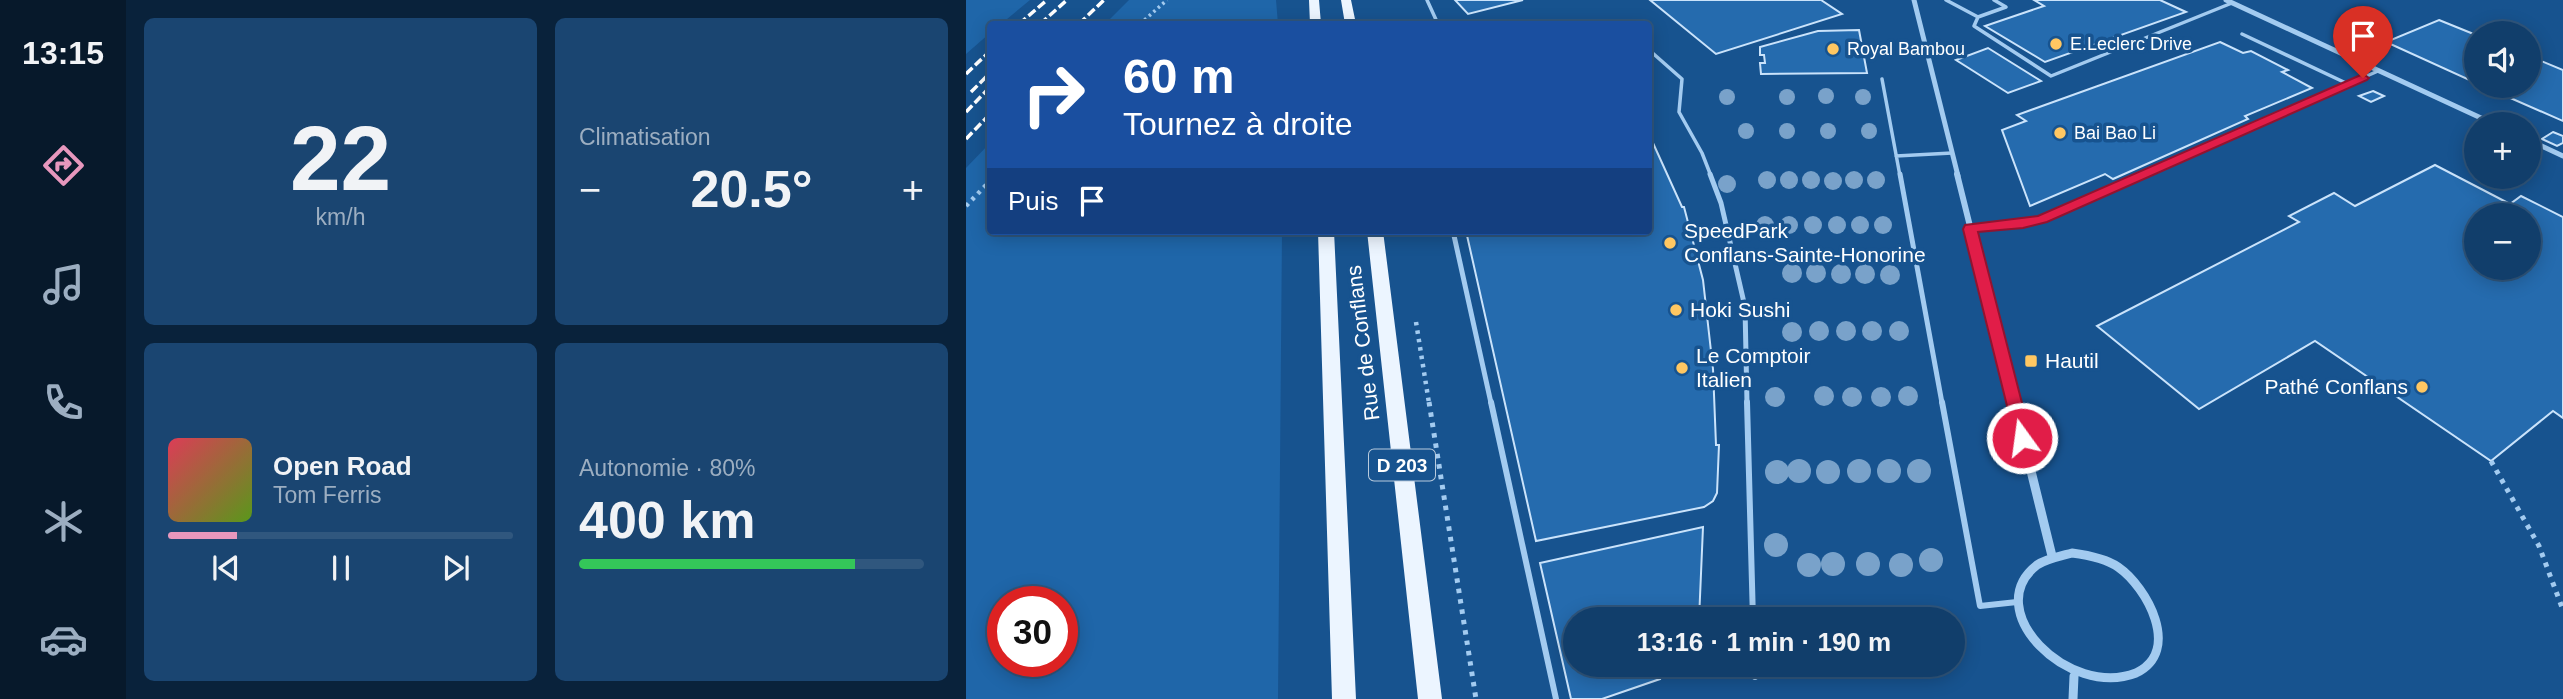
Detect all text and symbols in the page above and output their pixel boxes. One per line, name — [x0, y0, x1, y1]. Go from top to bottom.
pin — [2333, 6, 2393, 78]
icon: arrive — [2344, 17, 2382, 55]
map controls — [2464, 21, 2541, 280]
button: sound — [2464, 21, 2541, 98]
place label: E.Leclerc Drive — [2070, 34, 2192, 54]
text: 13:15 — [22, 35, 104, 71]
marker: E.Leclerc Drive — [2048, 36, 2064, 52]
place label: Royal Bambou — [1847, 39, 1965, 59]
marker: Royal Bambou — [1825, 41, 1841, 57]
icon: right — [1008, 49, 1099, 140]
text: 60 m — [1123, 49, 1235, 103]
text: Tournez à droite — [1123, 106, 1352, 142]
text: 22 — [290, 108, 391, 209]
button: + — [2464, 112, 2541, 189]
place label: Bai Bao Li — [2074, 123, 2156, 143]
text: Climatisation — [579, 124, 711, 150]
marker: Bai Bao Li — [2052, 125, 2068, 141]
icon: directions — [39, 141, 88, 190]
text: 20.5° — [690, 160, 813, 218]
text: − — [579, 169, 601, 211]
text: + — [902, 169, 924, 211]
icon: arrive — [1073, 182, 1111, 220]
text: Puis — [1008, 186, 1059, 216]
button: − — [2464, 203, 2541, 280]
text: km/h — [316, 204, 365, 230]
place label: SpeedPark Conflans-Sainte-Honorine — [1684, 219, 1926, 266]
marker: SpeedPark Conflans-Sainte-Honorine — [1662, 235, 1678, 251]
icon: music — [39, 260, 88, 309]
street label: Rue de Conflans — [1342, 264, 1383, 422]
place label: Hoki Sushi — [1690, 298, 1790, 321]
marker: Hoki Sushi — [1668, 302, 1684, 318]
place label: Le Comptoir Italien — [1696, 344, 1810, 391]
place label: Hautil — [2045, 349, 2099, 372]
marker: Hautil — [2023, 353, 2039, 369]
marker: Le Comptoir Italien — [1674, 360, 1690, 376]
place label: Pathé Conflans — [2264, 375, 2408, 398]
icon: phone — [39, 378, 88, 427]
marker: Pathé Conflans — [2414, 379, 2430, 395]
position arrow — [1985, 401, 2059, 475]
road number: D 203 — [1369, 450, 1435, 480]
text: Open Road — [273, 451, 412, 481]
text: Autonomie · 80% — [579, 455, 755, 481]
text: Tom Ferris — [273, 482, 382, 508]
text: 400 km — [579, 491, 755, 549]
icon: climate — [39, 497, 88, 546]
icon: previous — [207, 549, 245, 587]
icon: pause — [322, 549, 360, 587]
icon: next — [437, 549, 475, 587]
speed limit sign: 30 — [987, 586, 1078, 677]
icon: car — [39, 615, 88, 664]
text: 13:16 · 1 min · 190 m — [1637, 627, 1891, 657]

